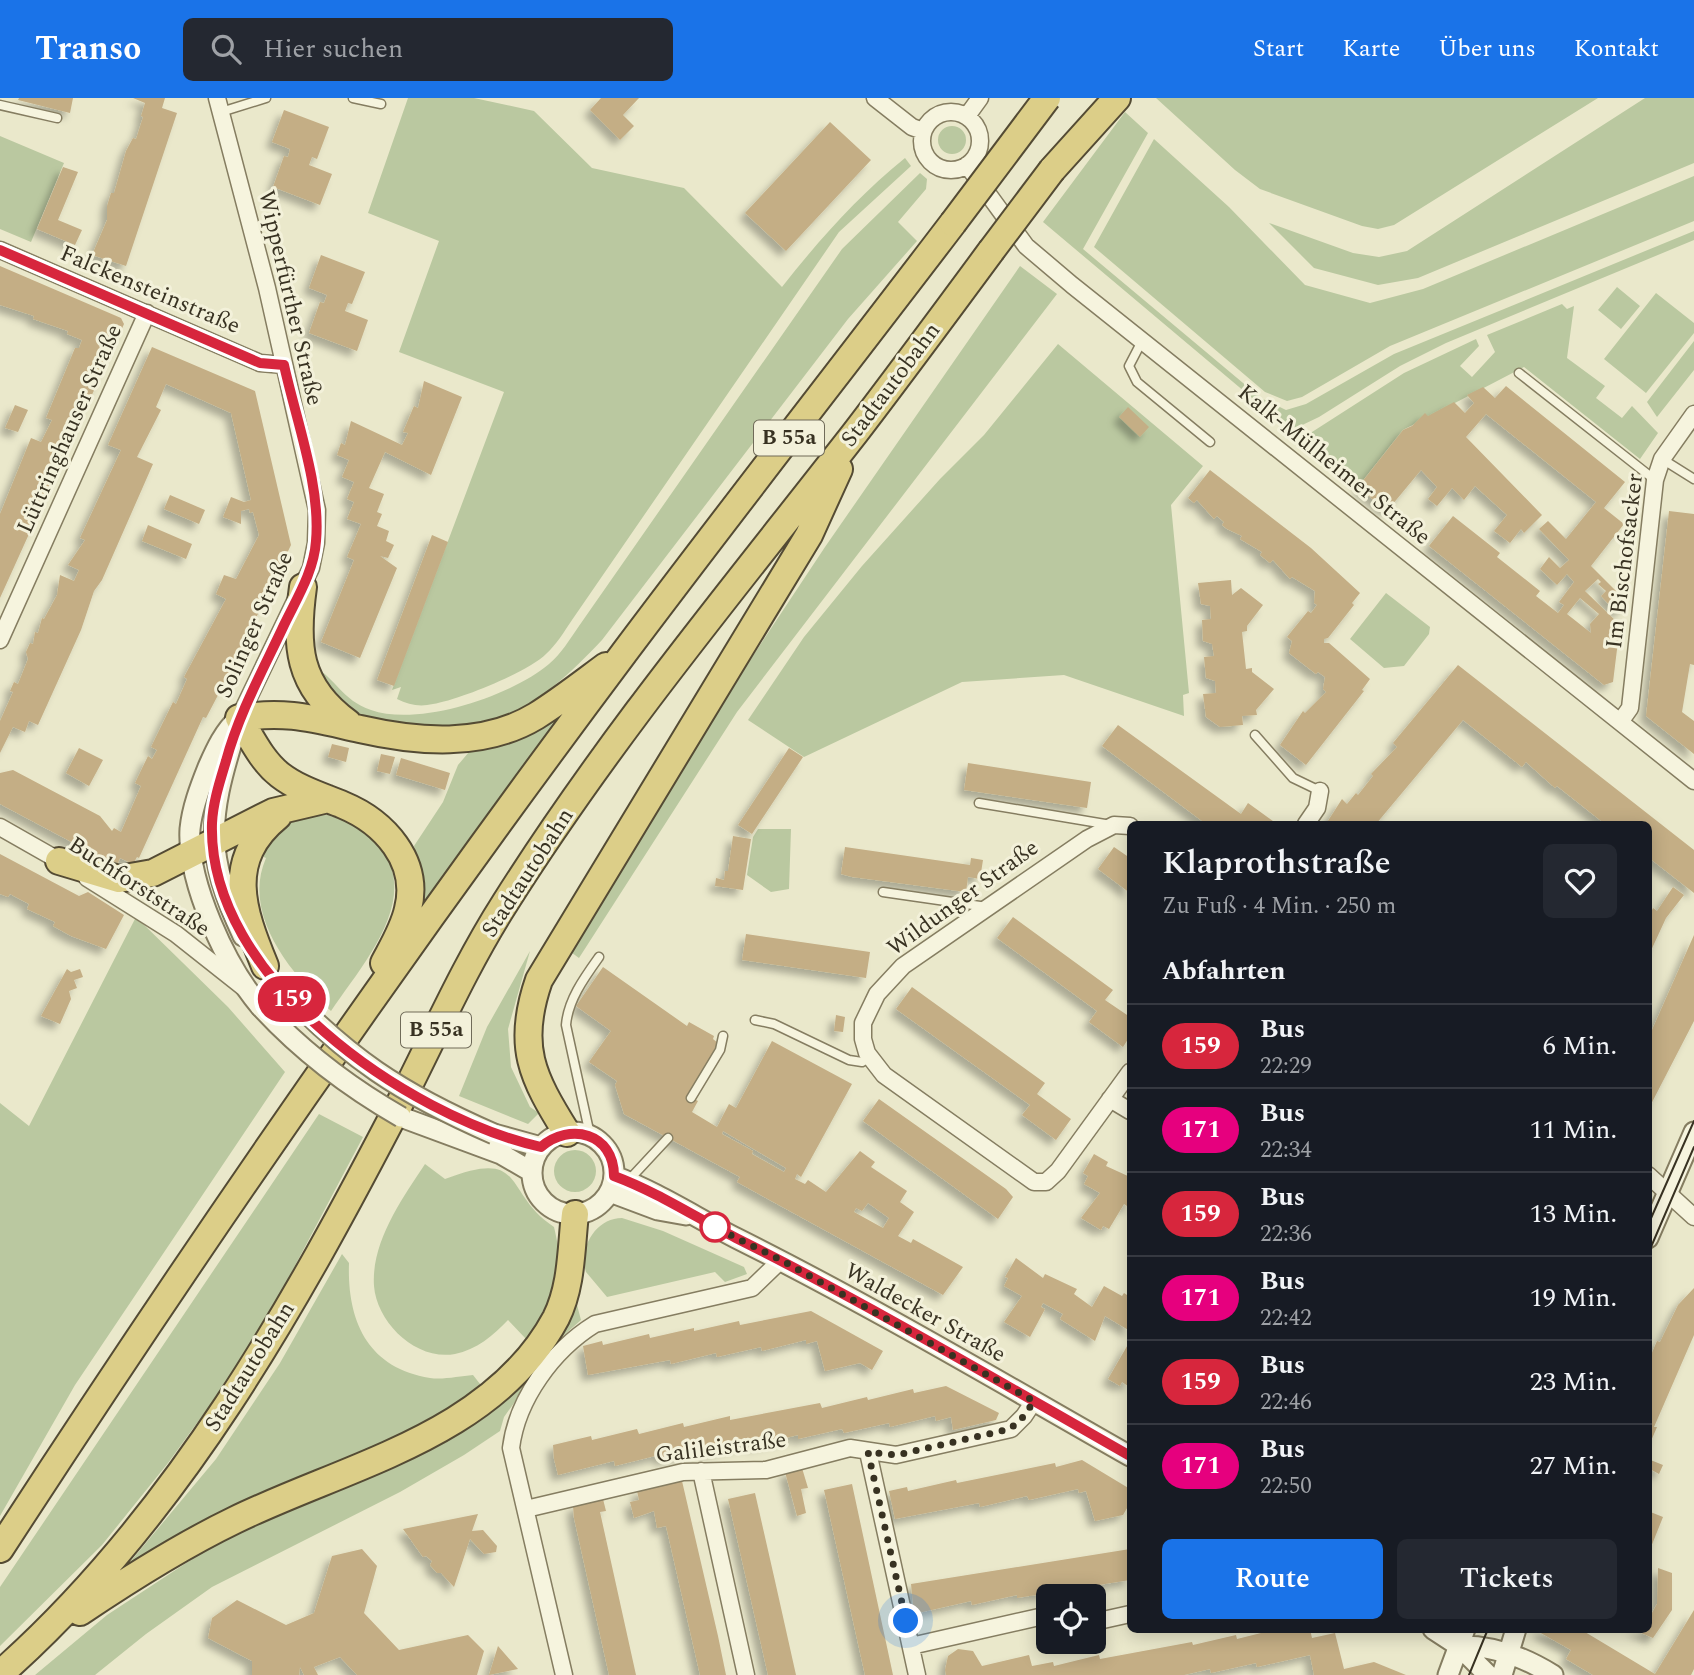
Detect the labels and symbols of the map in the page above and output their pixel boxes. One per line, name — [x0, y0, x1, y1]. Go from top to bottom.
street label: Wipperfürther Straße — [248, 187, 332, 409]
street label: Falckensteinstraße — [54, 236, 246, 344]
street label: Stadtautobahn — [832, 315, 950, 455]
street label: Lüttringhauser Straße — [8, 319, 132, 539]
street label: Kalk-Mülheimer Straße — [1230, 376, 1438, 554]
road number: B 55a — [754, 420, 824, 456]
street label: Im Bischofsacker — [1597, 471, 1653, 651]
street label: Solinger Straße — [207, 546, 303, 704]
street label: Stadtautobahn — [473, 801, 583, 945]
street label: Buchforststraße — [61, 828, 217, 946]
street label: Wildunger Straße — [880, 831, 1046, 965]
line badge: 159 — [252, 976, 332, 1022]
road number: B 55a — [401, 1012, 471, 1048]
unlabelled marker — [700, 1212, 730, 1242]
street label: Waldecker Straße — [838, 1254, 1012, 1372]
street label: Stadtautobahn — [196, 1295, 304, 1439]
street label: Galileistraße — [654, 1423, 788, 1473]
your location — [888, 1603, 923, 1638]

